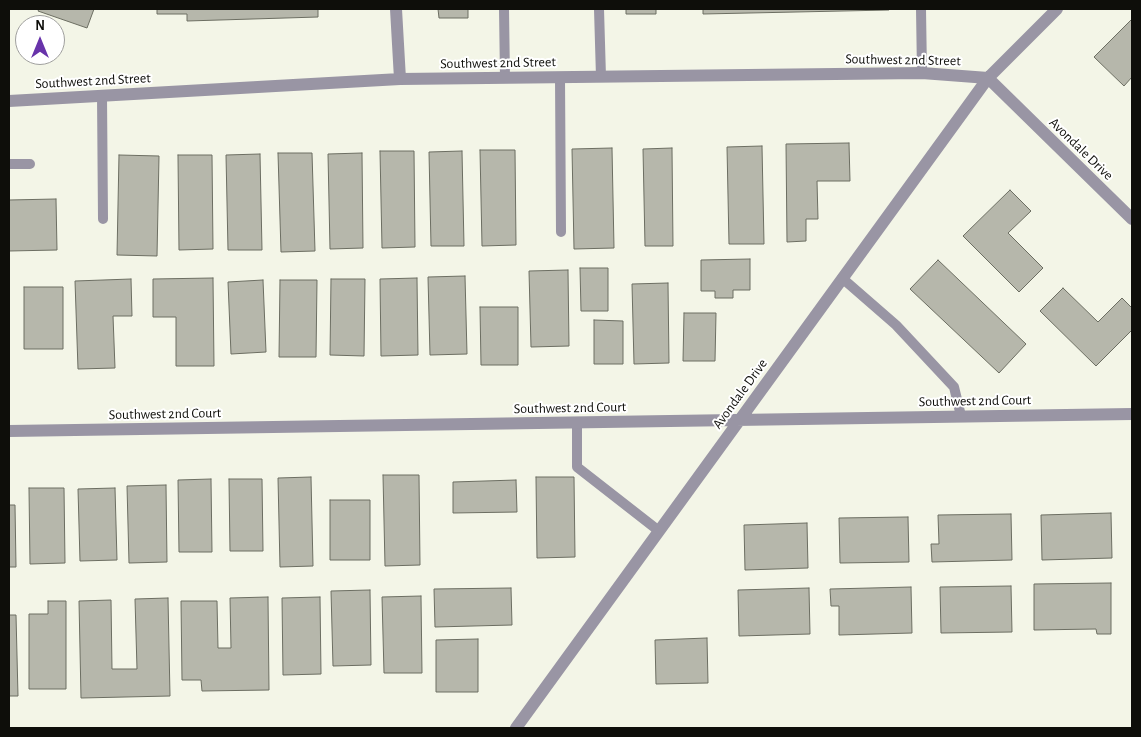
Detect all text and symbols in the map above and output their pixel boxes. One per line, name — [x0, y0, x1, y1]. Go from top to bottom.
north arrow — [15, 15, 65, 65]
text: N — [35, 19, 45, 33]
street label: Southwest 2nd Street — [845, 51, 961, 69]
street label: Southwest 2nd Street — [440, 54, 556, 72]
street label: Southwest 2nd Street — [35, 70, 151, 92]
street label: Avondale Drive — [1045, 114, 1117, 184]
street label: Avondale Drive — [709, 356, 771, 432]
street label: Southwest 2nd Court — [919, 392, 1031, 410]
street label: Southwest 2nd Court — [514, 399, 626, 417]
street label: Southwest 2nd Court — [109, 405, 221, 423]

